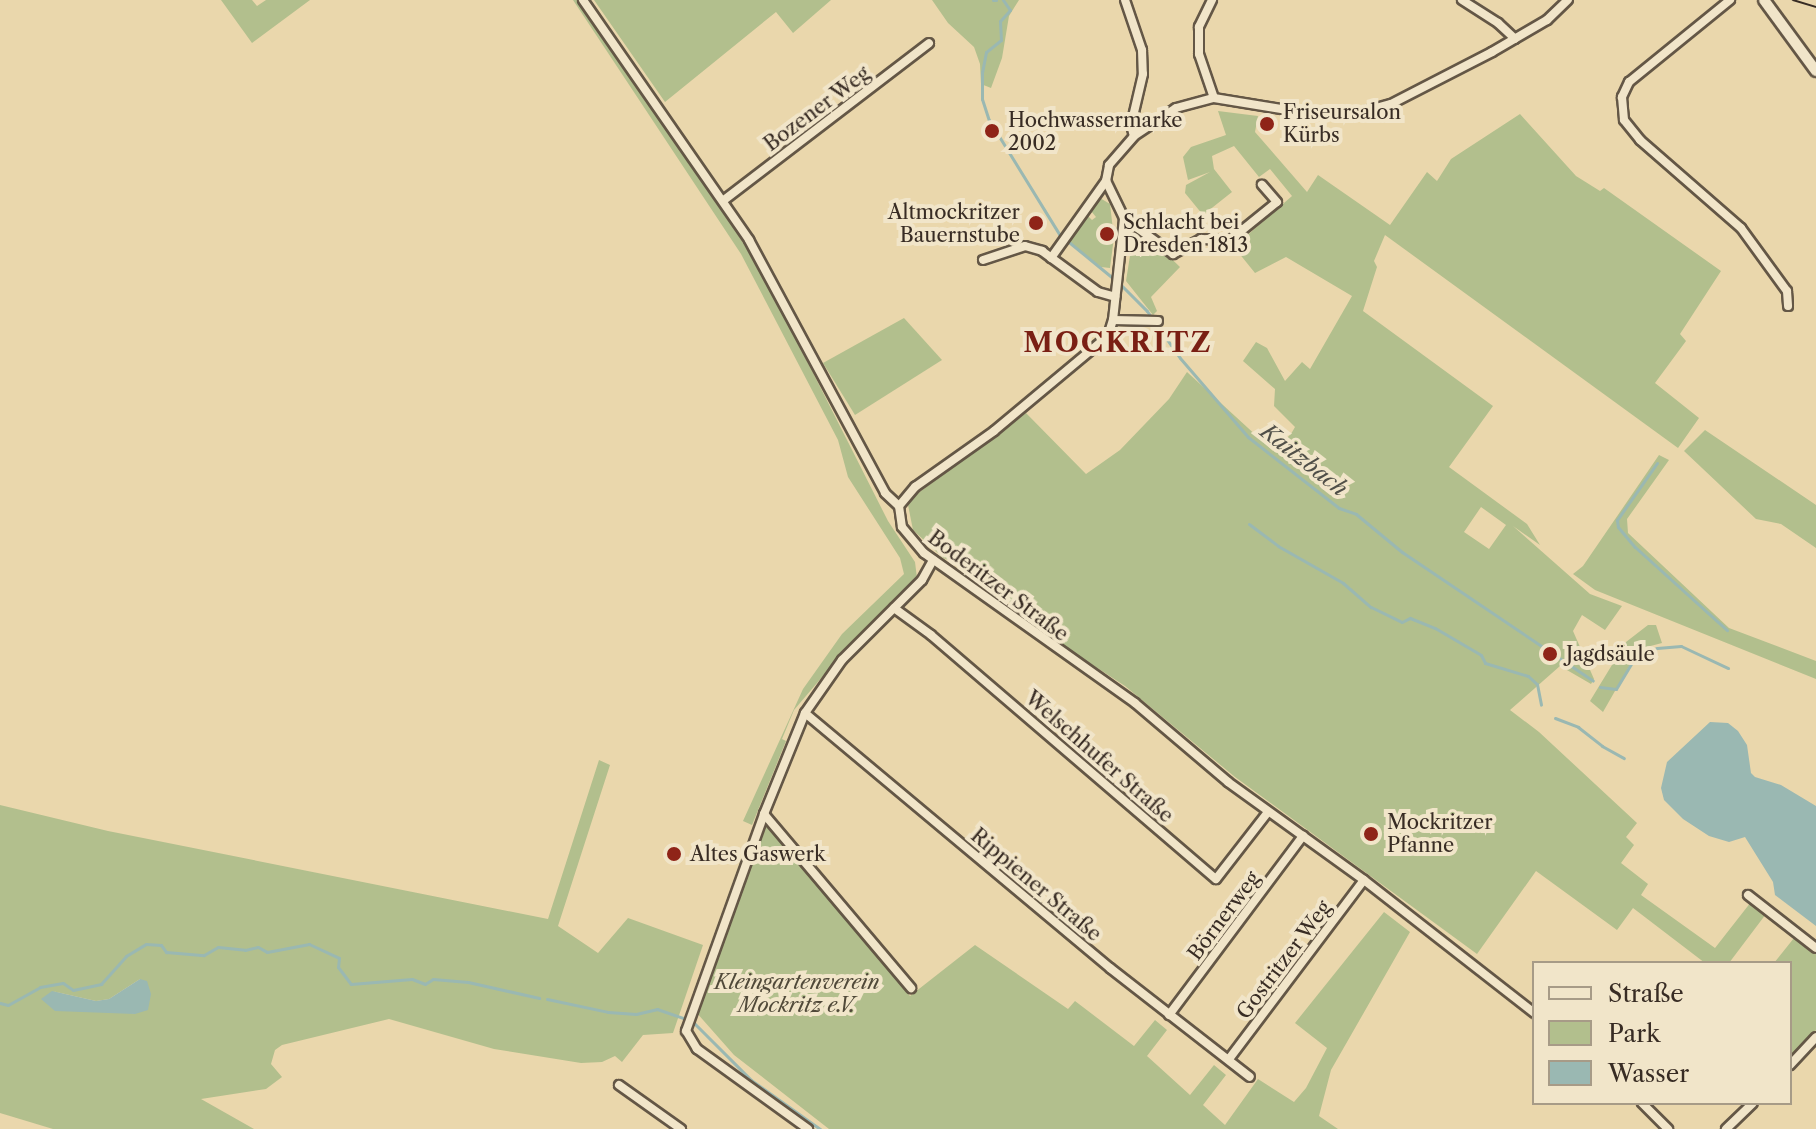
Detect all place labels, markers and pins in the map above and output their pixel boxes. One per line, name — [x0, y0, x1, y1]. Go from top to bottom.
place label: Friseursalon Kürbs — [1283, 100, 1401, 147]
place label: Hochwassermarke 2002 — [1008, 108, 1183, 155]
marker: Friseursalon Kürbs — [1258, 115, 1276, 133]
marker: Hochwassermarke 2002 — [983, 122, 1001, 140]
place label: Altmockritzer Bauernstube — [888, 200, 1020, 247]
place label: Schlacht bei Dresden 1813 — [1123, 210, 1248, 257]
marker: Altmockritzer Bauernstube — [1027, 214, 1045, 232]
marker: Schlacht bei Dresden 1813 — [1098, 225, 1116, 243]
place label: Jagdsäule — [1566, 642, 1655, 666]
marker: Jagdsäule — [1541, 645, 1559, 663]
place label: Mockritzer Pfanne — [1387, 810, 1493, 857]
marker: Mockritzer Pfanne — [1362, 825, 1380, 843]
place label: Altes Gaswerk — [690, 842, 826, 866]
marker: Altes Gaswerk — [665, 845, 683, 863]

